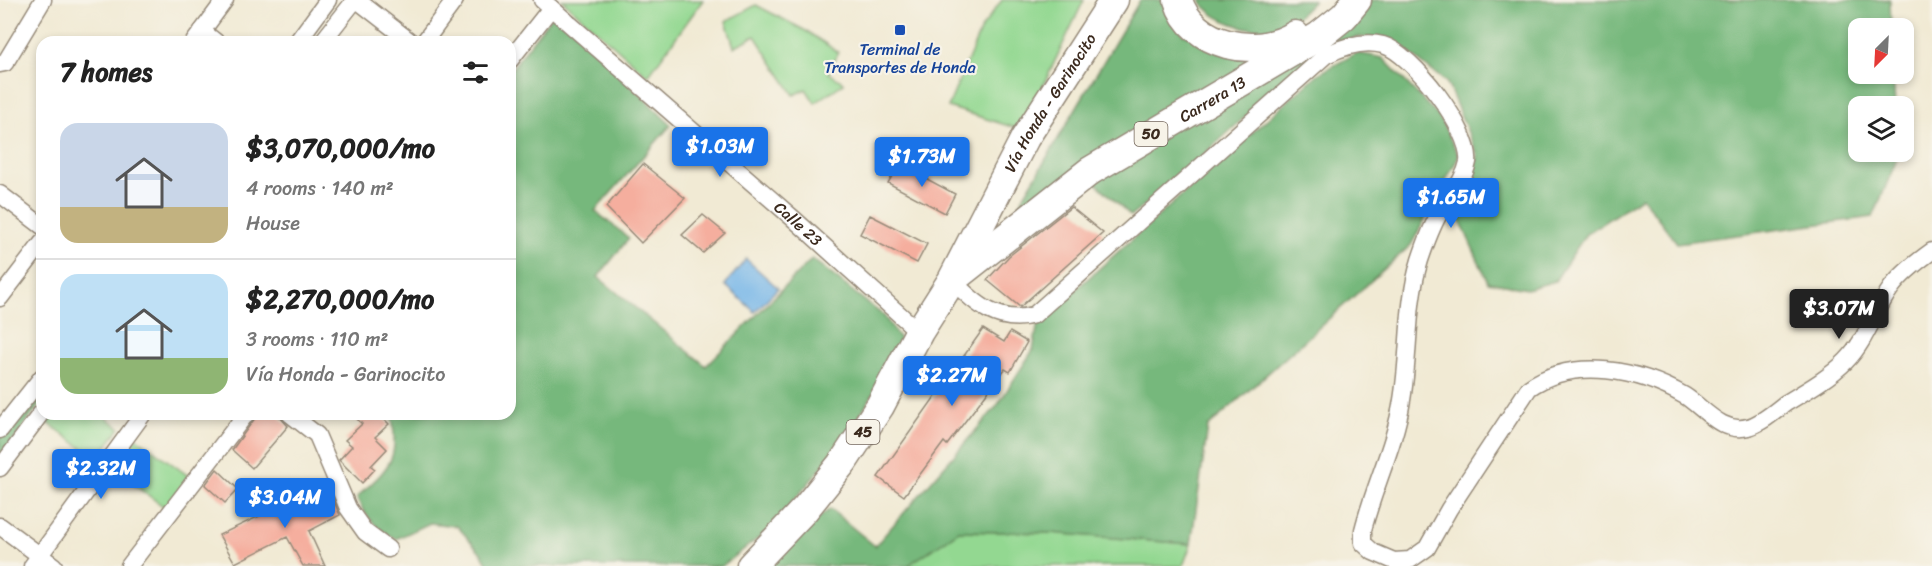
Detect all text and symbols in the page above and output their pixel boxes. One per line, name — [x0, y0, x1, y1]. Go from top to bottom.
north arrow — [1848, 18, 1914, 84]
map controls — [1848, 18, 1914, 162]
marker: Terminal de Transportes de Honda — [893, 23, 907, 37]
street label: Vía Honda - Garinocito — [996, 27, 1104, 178]
place label: Terminal de Transportes de Honda — [824, 35, 976, 82]
text: 7 homes — [60, 49, 152, 95]
icon: filters — [459, 56, 492, 89]
street label: Carrera 13 — [1173, 68, 1252, 131]
button: layers — [1848, 96, 1914, 162]
road number: 50 — [1134, 122, 1168, 146]
text: $3,070,000/mo — [246, 125, 435, 171]
pin: $1.03M — [671, 127, 769, 178]
text: $1.03M — [686, 129, 754, 164]
pin: $1.73M — [873, 137, 971, 188]
text: $1.73M — [889, 139, 955, 174]
icon: home — [108, 147, 180, 219]
text: 4 rooms · 140 m² — [246, 171, 394, 206]
pin: $1.65M — [1402, 178, 1500, 229]
text: $1.65M — [1417, 180, 1485, 215]
street label: Calle 23 — [767, 194, 829, 254]
text: House — [246, 206, 300, 241]
text: $2,270,000/mo — [246, 276, 434, 322]
pin: $3.07M — [1790, 289, 1888, 340]
text: $3.07M — [1804, 291, 1874, 326]
icon: home — [108, 298, 180, 370]
text: 3 rooms · 110 m² — [246, 322, 388, 357]
pin: $2.27M — [903, 356, 1001, 407]
text: Vía Honda - Garinocito — [246, 357, 445, 392]
text: $2.27M — [917, 358, 987, 393]
road number: 45 — [846, 420, 880, 444]
pin: $2.32M — [52, 449, 150, 500]
text: $2.32M — [66, 451, 136, 486]
pin: $3.04M — [236, 478, 334, 529]
text: $3.04M — [249, 480, 321, 515]

